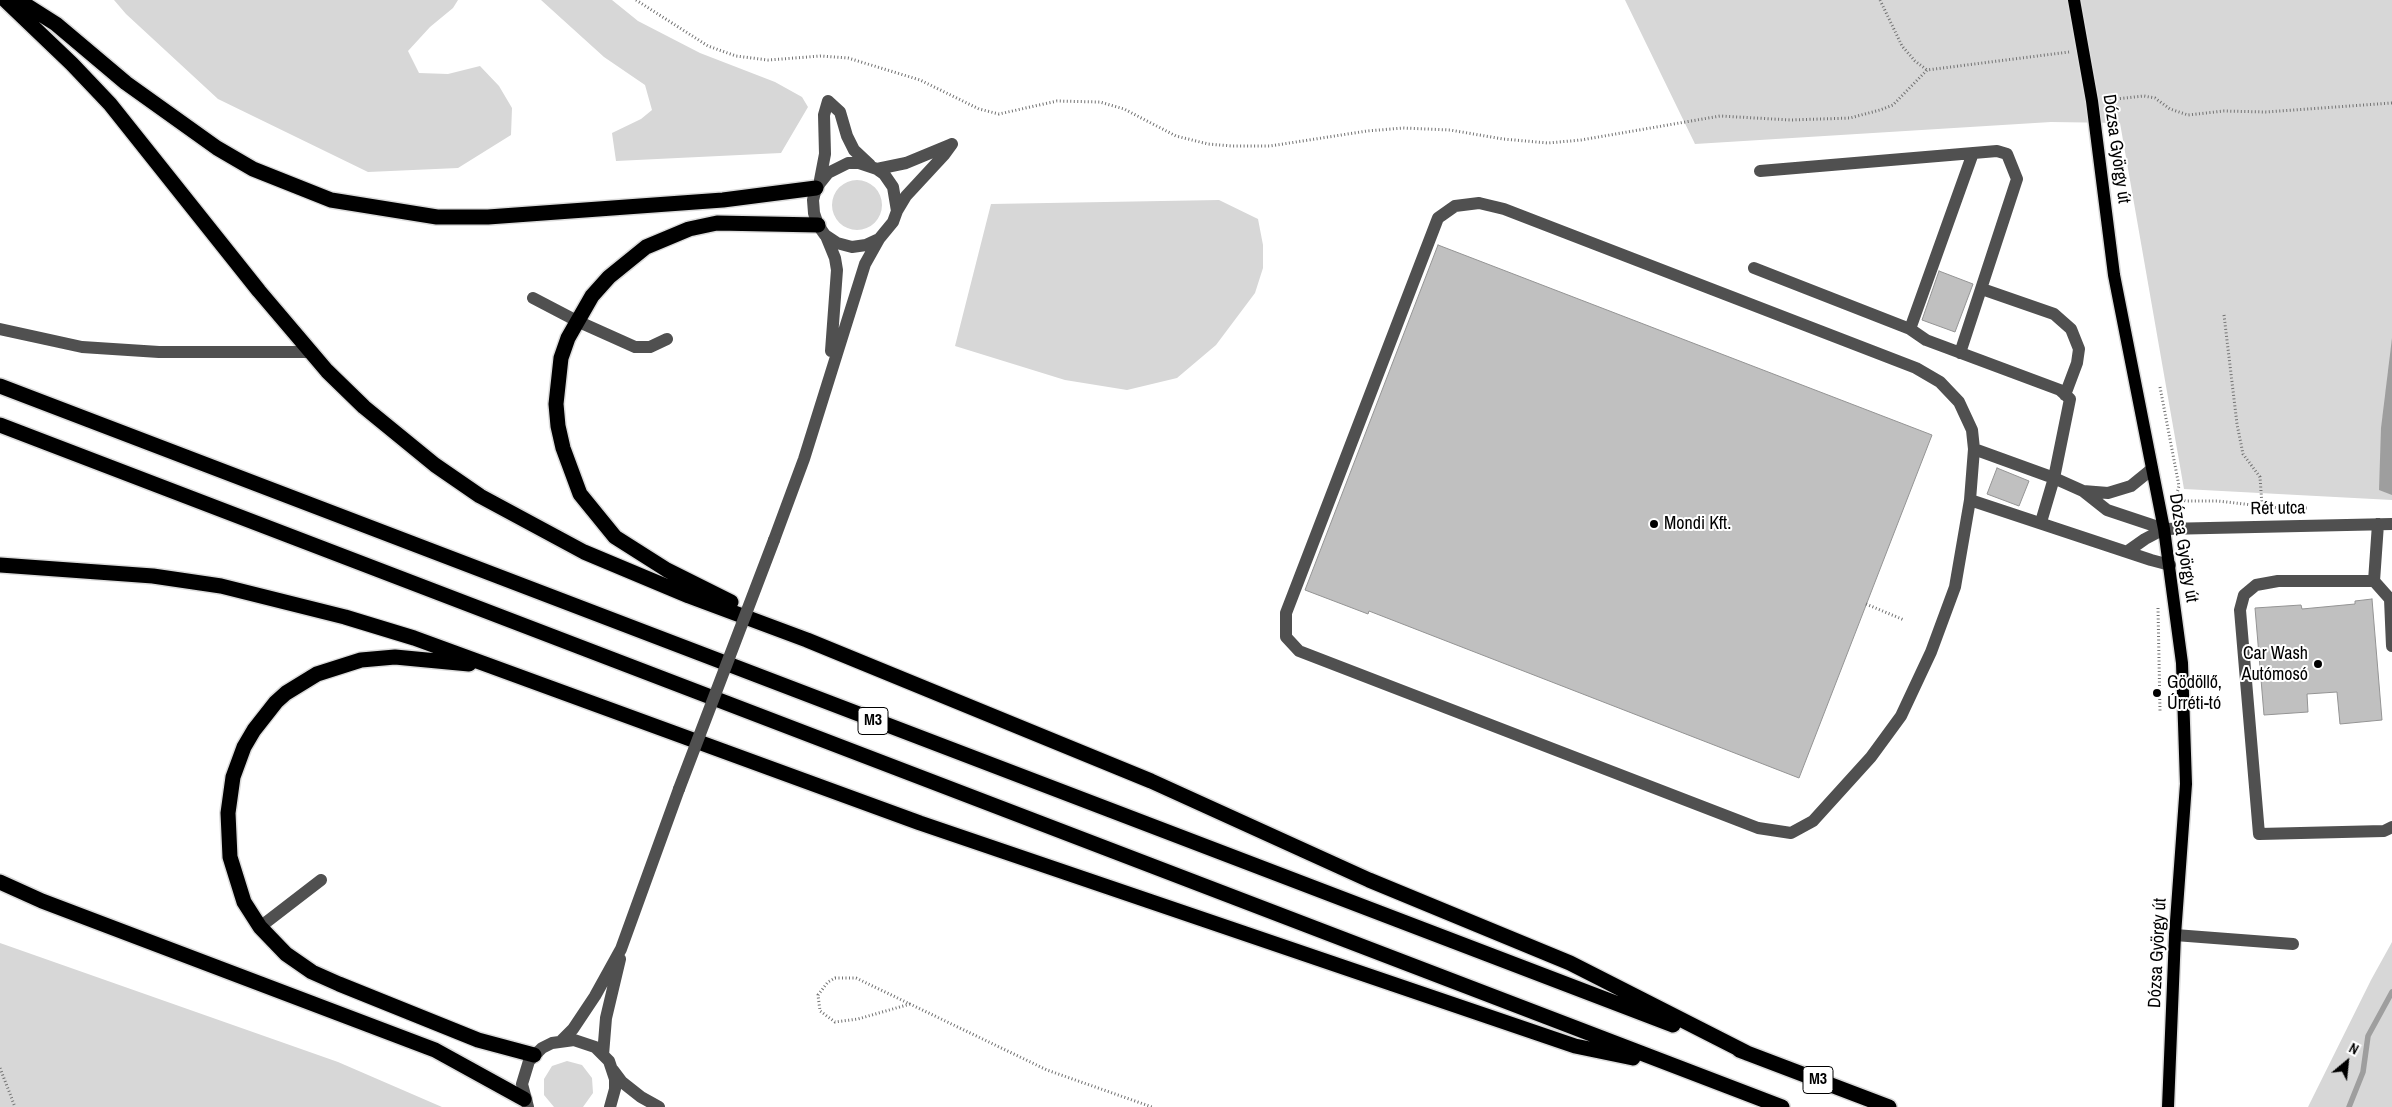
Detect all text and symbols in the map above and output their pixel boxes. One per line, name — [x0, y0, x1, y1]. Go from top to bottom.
street label: Dózsa György út — [2098, 93, 2134, 205]
street label: Dózsa György út — [2164, 492, 2202, 604]
street label: Rét utca — [2250, 498, 2306, 520]
place label: Mondi Kft. — [1664, 513, 1731, 535]
marker: Mondi Kft. — [1648, 518, 1660, 530]
place label: Car Wash Autómosó — [2242, 643, 2308, 686]
marker: Car Wash Autómosó — [2312, 658, 2324, 670]
place label: Gödöllő, Úrréti-tó — [2167, 672, 2222, 714]
marker: Gödöllő, Úrréti-tó — [2151, 687, 2163, 699]
road number: M3 — [858, 708, 888, 734]
street label: Dózsa György út — [2144, 898, 2172, 1008]
north arrow — [2322, 1037, 2372, 1087]
text: N — [2346, 1039, 2362, 1059]
road number: M3 — [1803, 1066, 1833, 1094]

